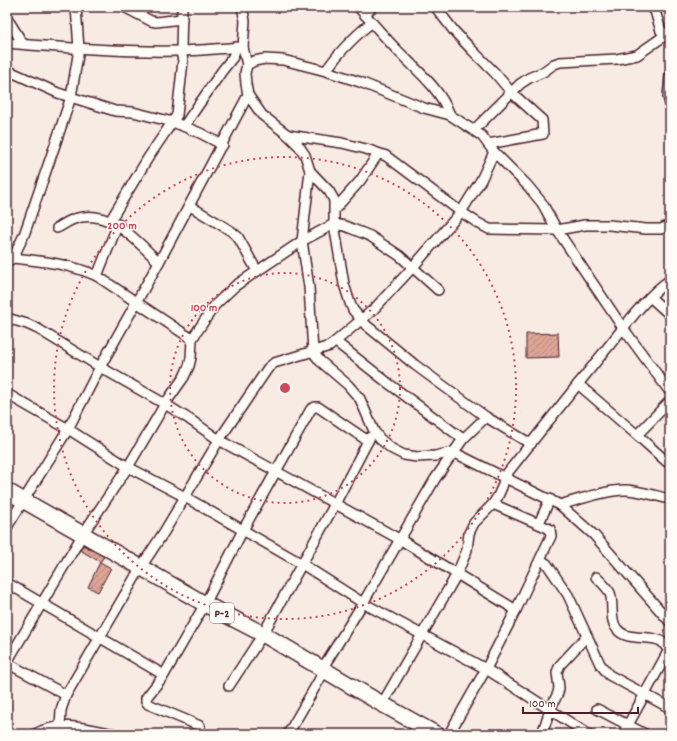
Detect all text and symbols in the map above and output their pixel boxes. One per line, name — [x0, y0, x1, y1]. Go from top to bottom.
text: 200 m — [107, 218, 137, 235]
text: 100 m — [191, 300, 217, 317]
centre of rings — [278, 381, 292, 395]
road number: P-2 — [210, 603, 234, 623]
scale bar — [523, 689, 638, 715]
text: 100 m — [529, 696, 556, 713]

